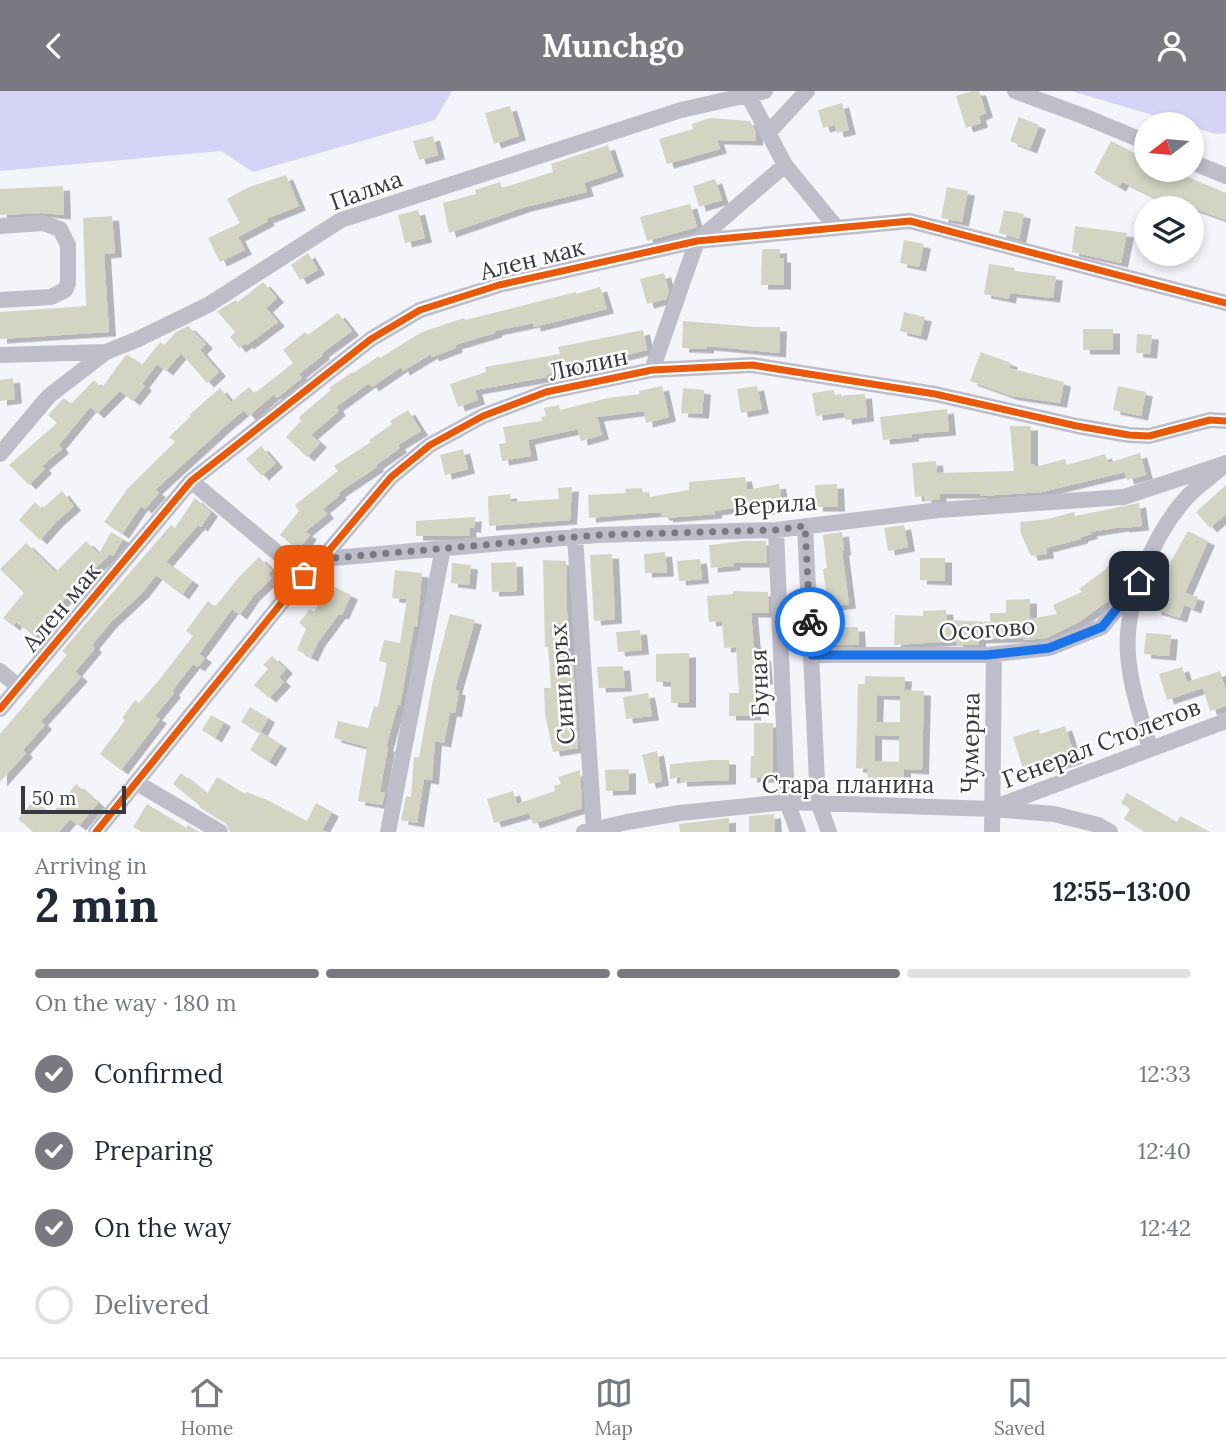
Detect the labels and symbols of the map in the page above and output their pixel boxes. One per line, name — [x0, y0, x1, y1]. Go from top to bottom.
north arrow — [1134, 112, 1204, 182]
street label: Палма — [326, 163, 406, 217]
street label: Ален мак — [476, 231, 588, 287]
street label: Люлин — [545, 340, 631, 388]
street label: Верила — [732, 486, 818, 522]
pin — [274, 545, 334, 605]
pin — [1109, 551, 1169, 611]
street label: Ален мак — [14, 556, 107, 659]
courier — [775, 587, 845, 657]
street label: Осогово — [938, 610, 1036, 648]
street label: Сини връх — [542, 622, 582, 746]
street label: Буная — [742, 648, 776, 718]
street label: Генерал Столетов — [998, 691, 1204, 795]
street label: Чумерна — [954, 692, 986, 794]
street label: Стара планина — [762, 769, 934, 800]
scale bar — [21, 783, 126, 815]

